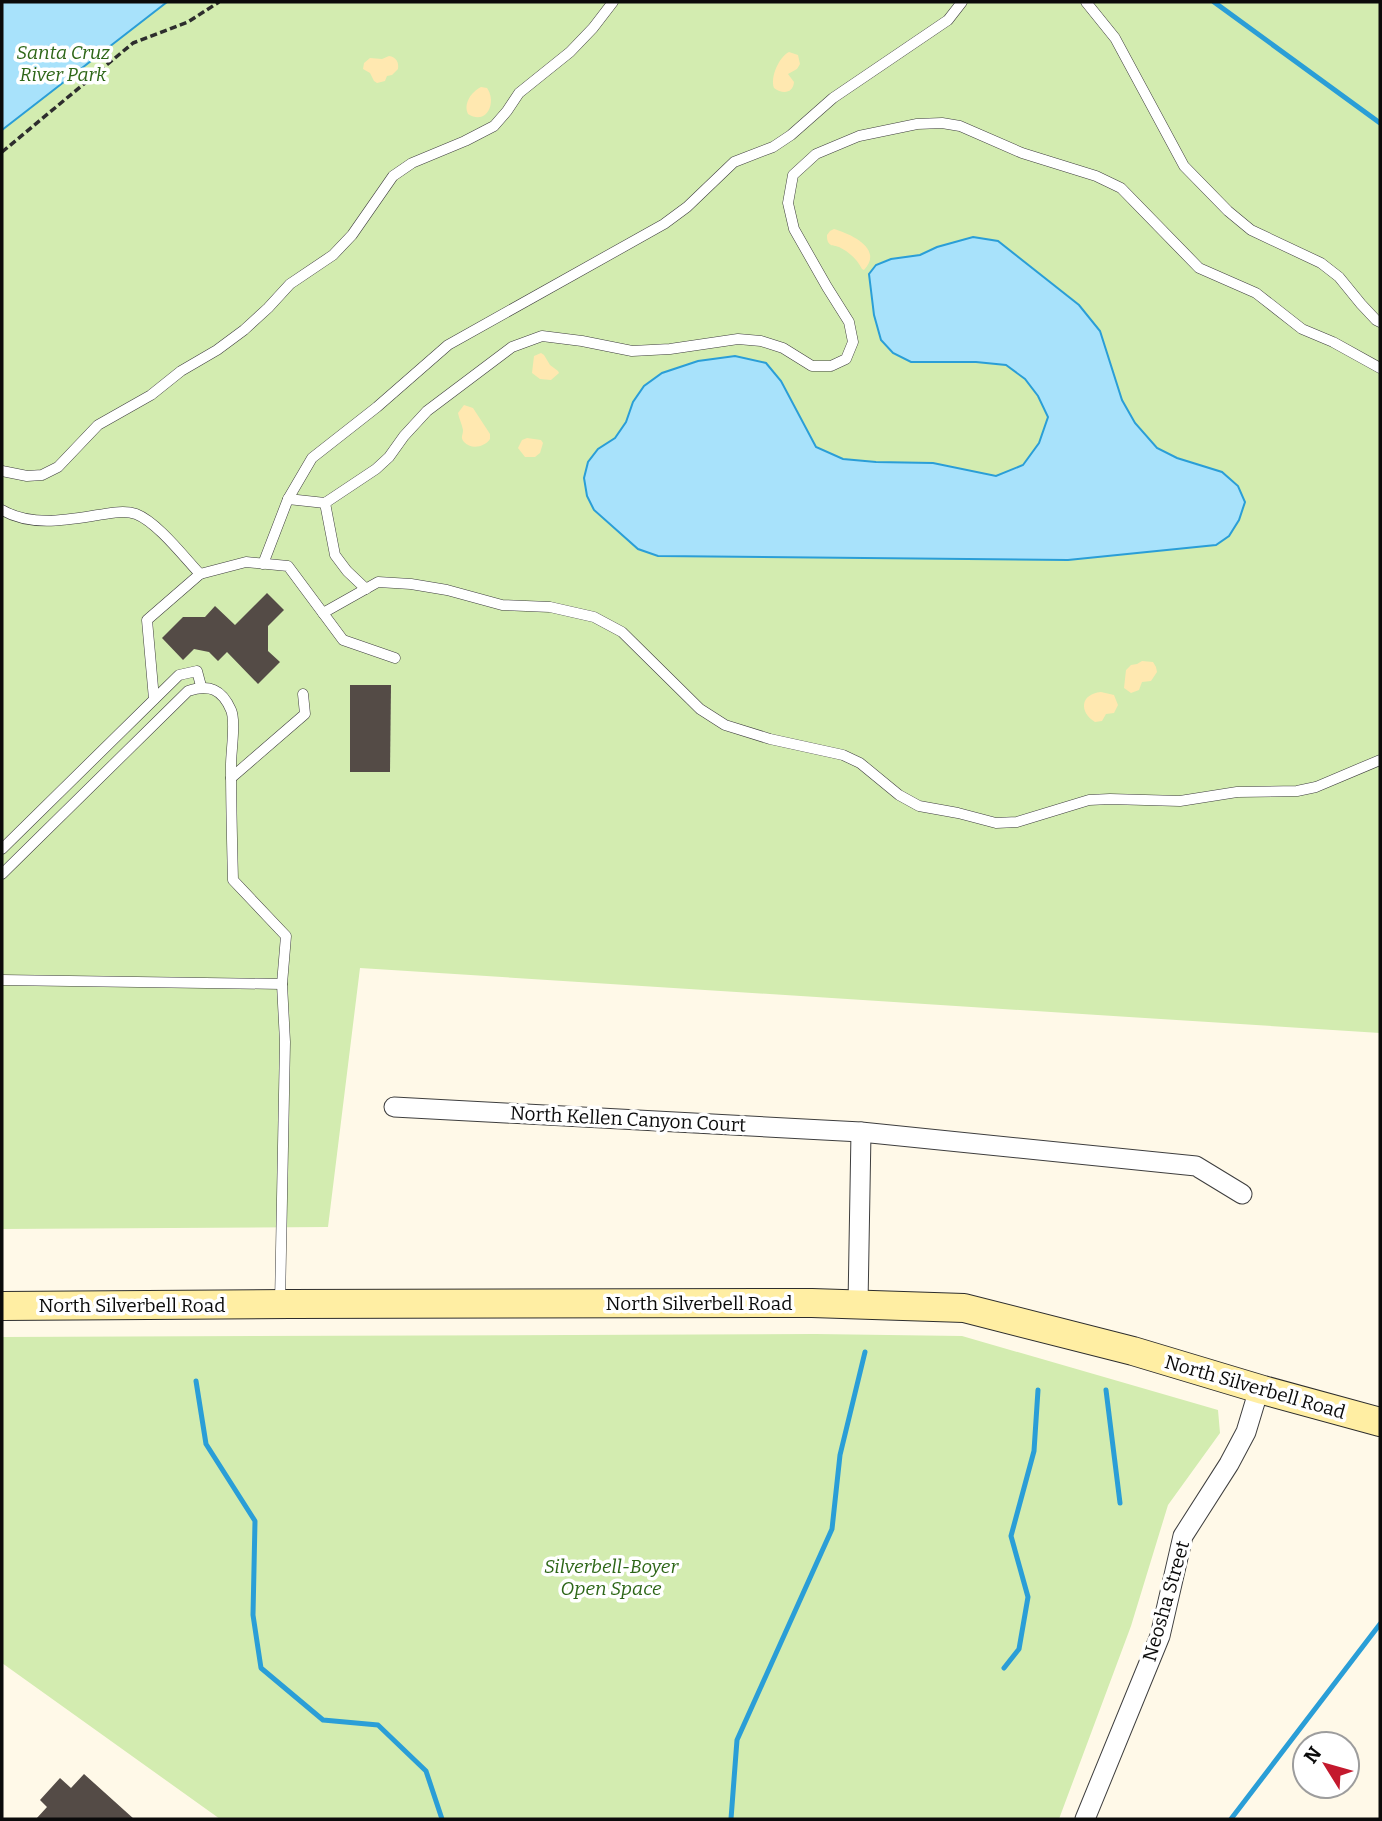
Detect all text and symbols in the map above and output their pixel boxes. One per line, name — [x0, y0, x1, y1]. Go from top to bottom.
park label: Santa Cruz River Park — [16, 41, 110, 86]
street label: North Kellen Canyon Court — [509, 1101, 747, 1137]
street label: North Silverbell Road — [606, 1292, 792, 1315]
street label: North Silverbell Road — [39, 1294, 225, 1317]
street label: North Silverbell Road — [1162, 1350, 1348, 1424]
street label: Neosha Street — [1138, 1538, 1194, 1664]
park label: Silverbell-Boyer Open Space — [544, 1555, 679, 1600]
north arrow — [1291, 1730, 1361, 1800]
text: N — [1299, 1742, 1327, 1768]

